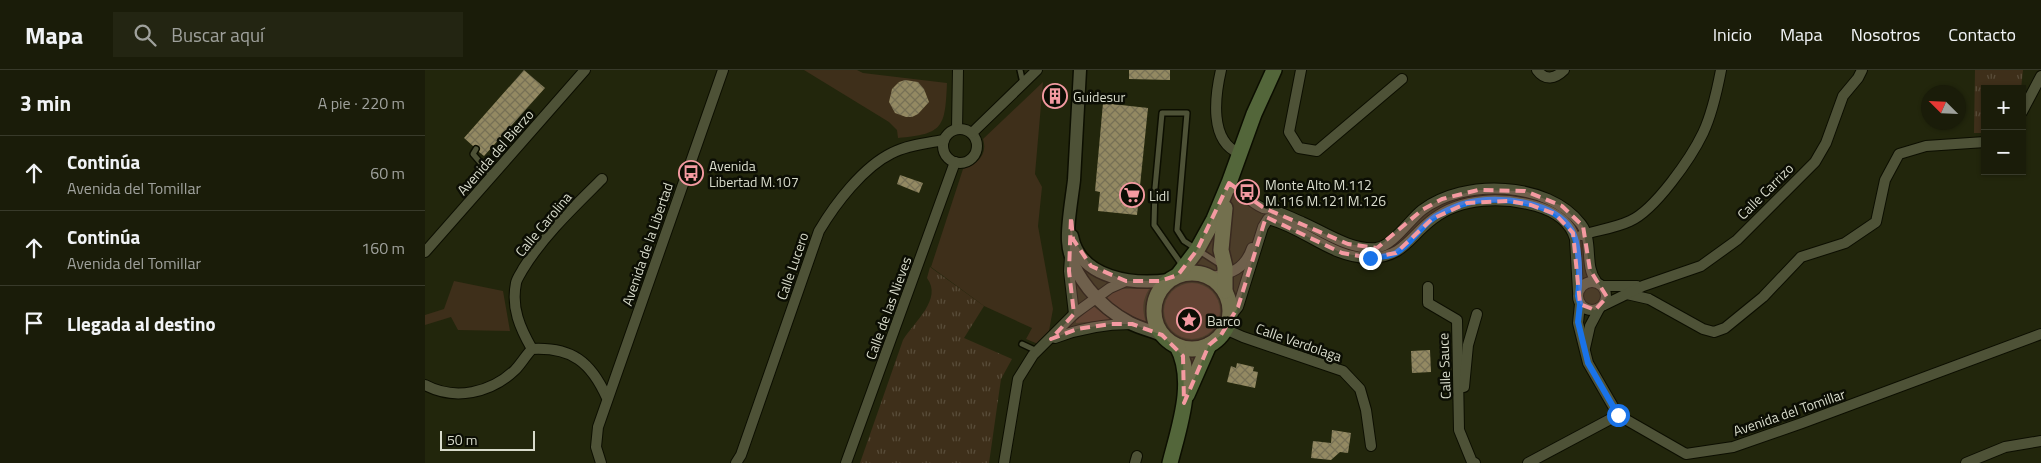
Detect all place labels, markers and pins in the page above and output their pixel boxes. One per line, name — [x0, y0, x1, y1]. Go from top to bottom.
building icon: Guidesur — [1042, 83, 1068, 109]
place label: Guidesur — [1073, 86, 1126, 107]
place label: Avenida Libertad M.107 — [709, 155, 799, 192]
bus stop icon: Avenida Libertad M.107 — [678, 160, 704, 186]
place label: Monte Alto M.112 M.116 M.121 M.126 — [1265, 174, 1386, 211]
bus stop icon: Monte Alto M.112 M.116 M.121 M.126 — [1234, 179, 1260, 205]
supermarket icon: Lidl — [1119, 182, 1145, 208]
place label: Lidl — [1149, 185, 1169, 206]
place icon: Barco — [1176, 307, 1202, 333]
place label: Barco — [1207, 310, 1241, 331]

